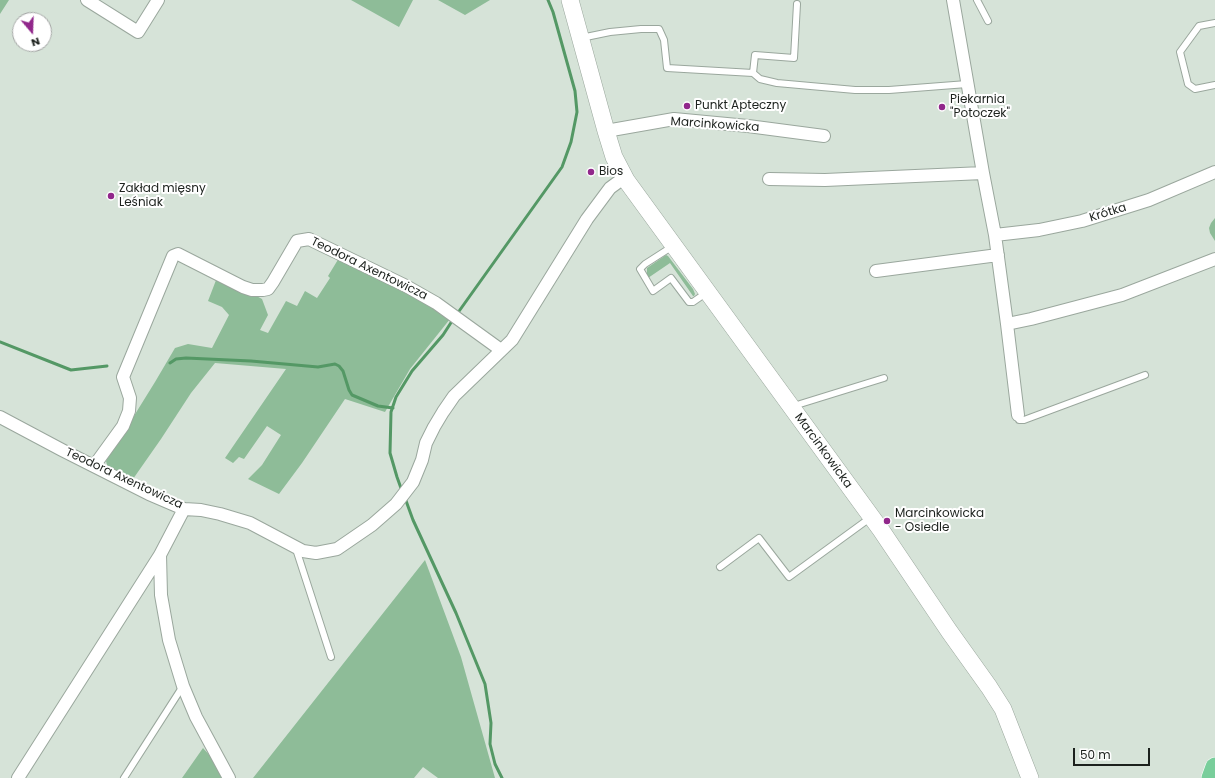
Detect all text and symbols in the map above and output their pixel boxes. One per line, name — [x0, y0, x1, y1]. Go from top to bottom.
north arrow — [12, 12, 52, 52]
text: N — [29, 33, 42, 51]
place label: Piekarnia "Potoczek" — [950, 93, 1010, 121]
place label: Punkt Apteczny — [695, 99, 786, 113]
marker: Punkt Apteczny — [682, 101, 692, 111]
marker: Piekarnia "Potoczek" — [937, 102, 947, 112]
street label: Marcinkowicka — [670, 115, 760, 135]
place label: Bios — [599, 165, 623, 179]
marker: Bios — [586, 167, 596, 177]
place label: Zakład mięsny Leśniak — [119, 182, 206, 210]
marker: Zakład mięsny Leśniak — [106, 191, 116, 201]
street label: Krótka — [1088, 201, 1128, 225]
street label: Teodora Axentowicza — [308, 235, 430, 303]
street label: Marcinkowicka — [791, 411, 855, 491]
street label: Teodora Axentowicza — [63, 445, 185, 513]
place label: Marcinkowicka - Osiedle — [895, 507, 984, 535]
marker: Marcinkowicka - Osiedle — [882, 516, 892, 526]
scale bar — [1075, 740, 1152, 766]
text: 50 m — [1080, 746, 1111, 763]

